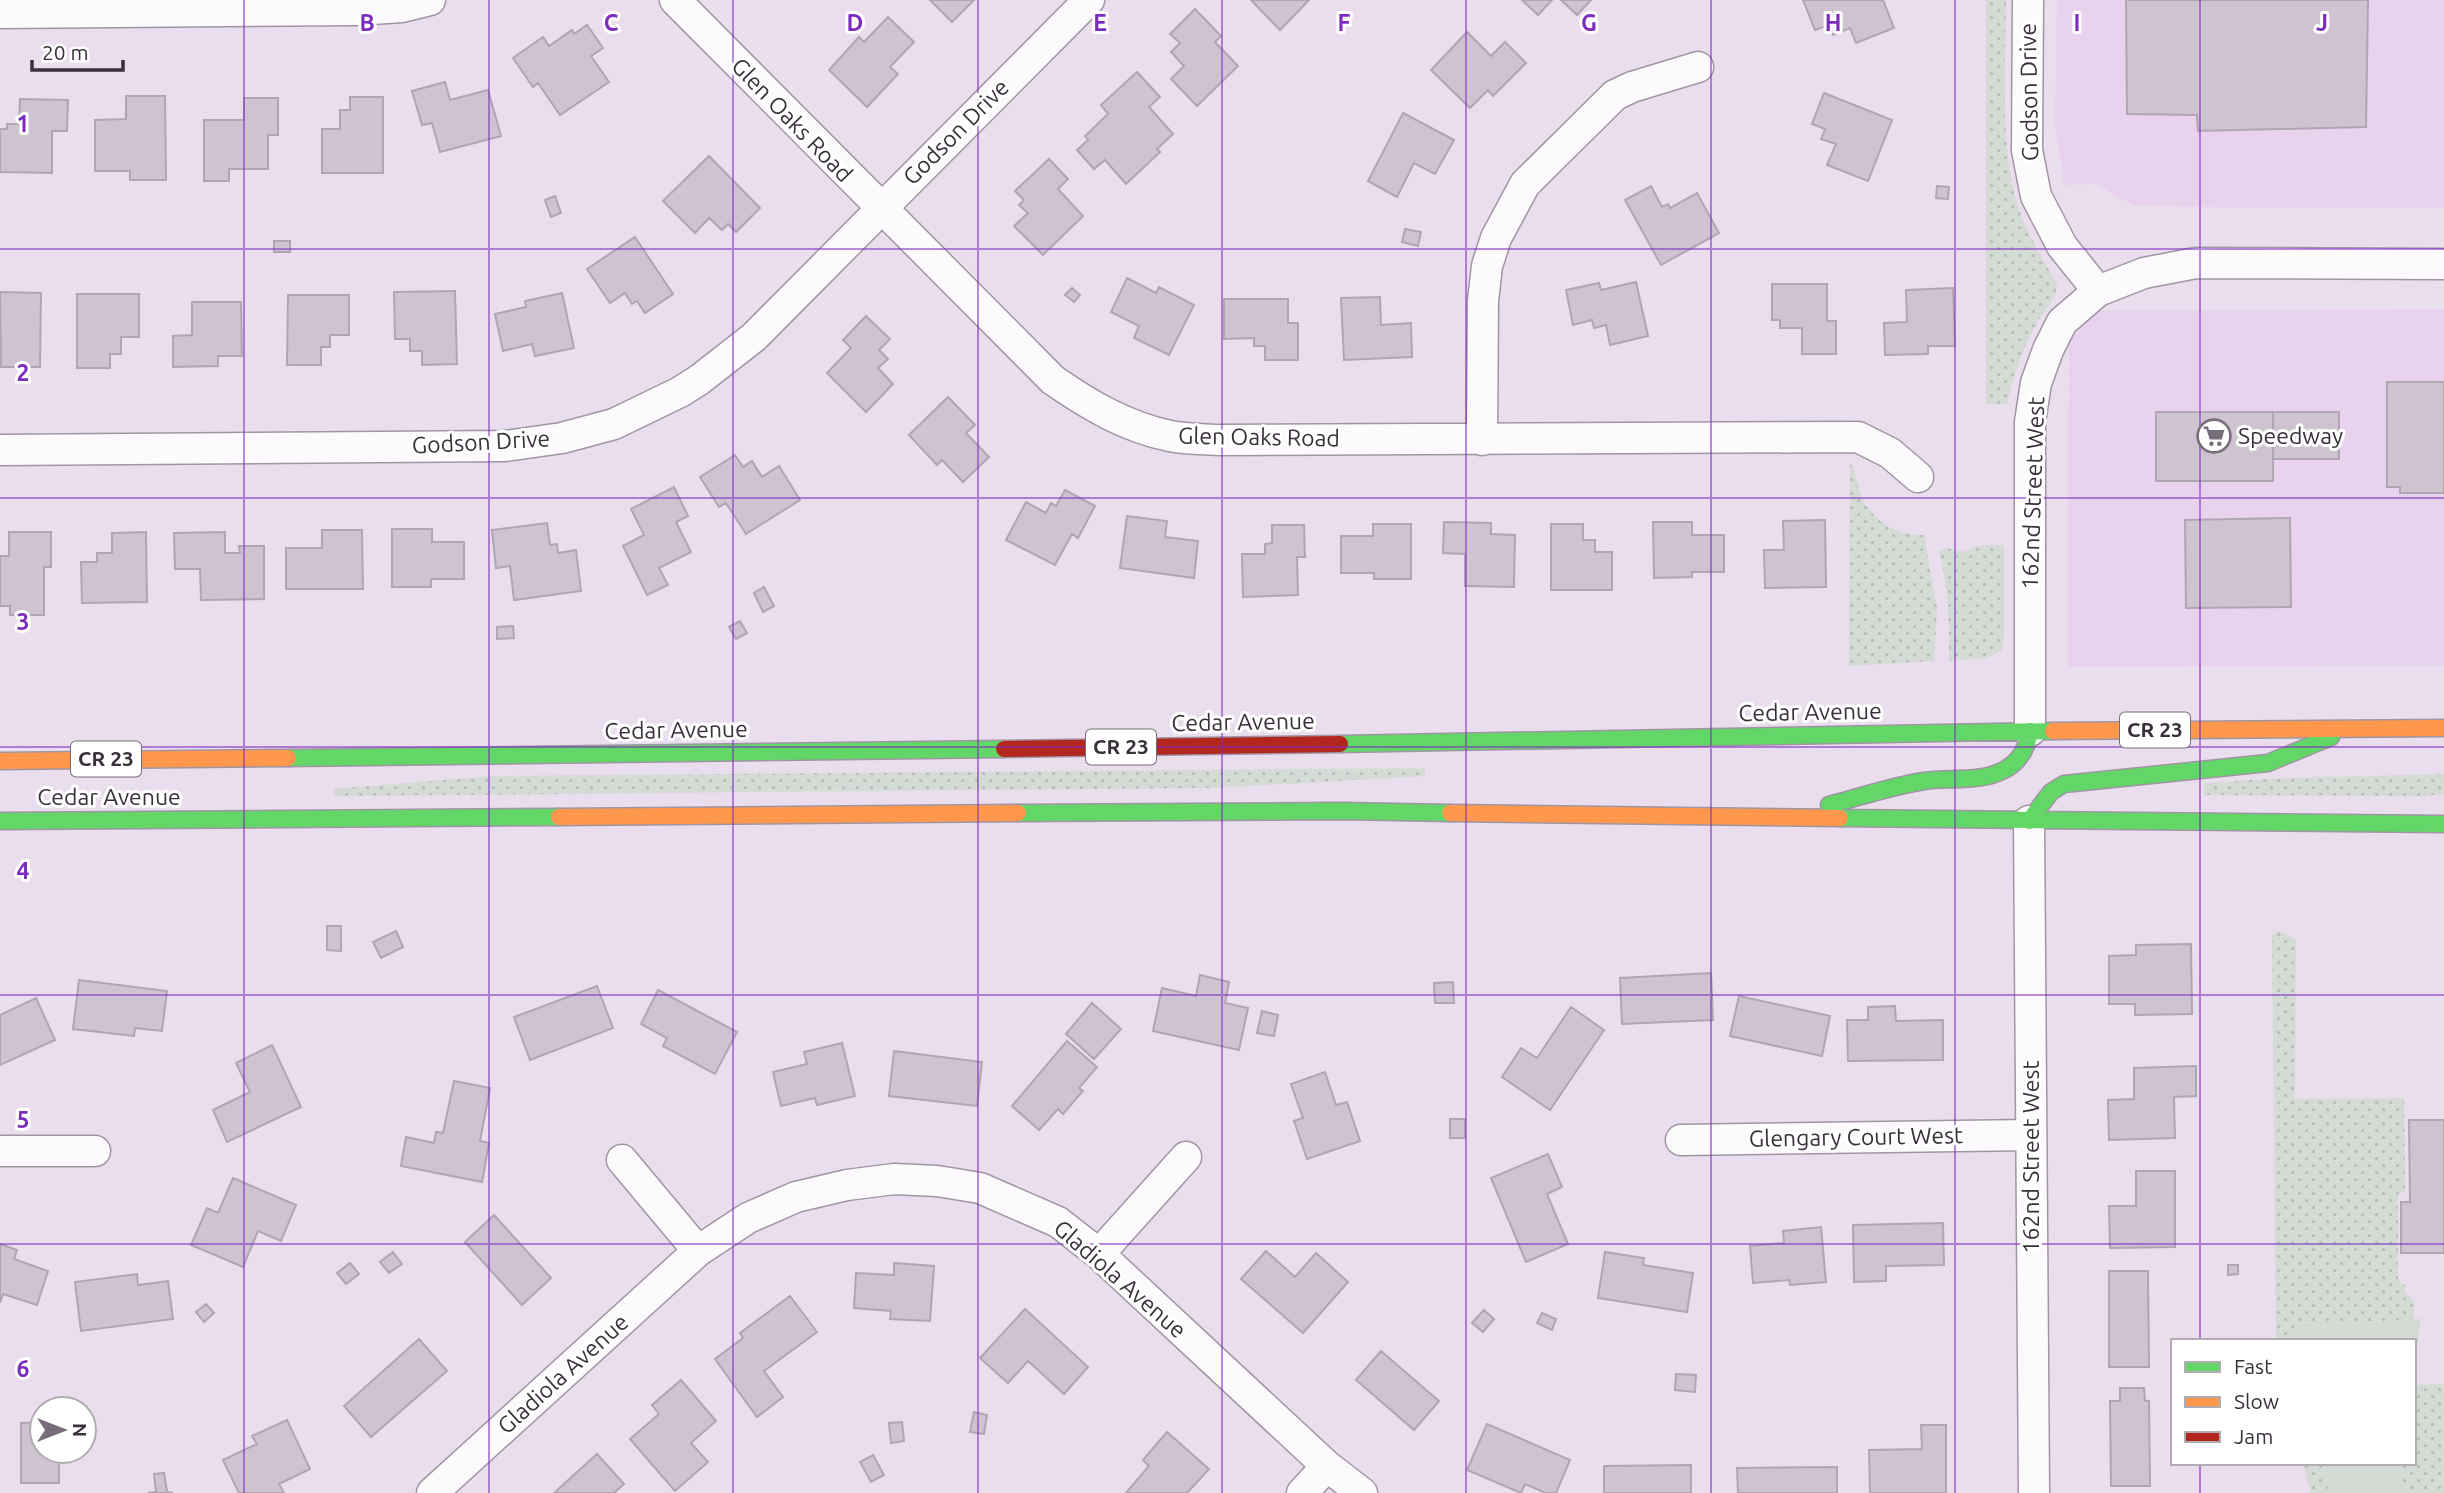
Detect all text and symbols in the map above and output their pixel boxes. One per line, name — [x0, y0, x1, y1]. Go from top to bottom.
text: B — [359, 10, 375, 35]
text: C — [604, 10, 619, 35]
text: D — [847, 10, 863, 35]
text: E — [1093, 10, 1107, 35]
text: F — [1338, 10, 1351, 35]
text: G — [1581, 10, 1597, 35]
text: H — [1825, 10, 1841, 35]
text: I — [2074, 10, 2080, 35]
text: J — [2316, 10, 2328, 35]
street label: Godson Drive — [2015, 23, 2042, 161]
scale bar — [32, 28, 122, 72]
text: 20 m — [42, 40, 89, 64]
street label: Glen Oaks Road — [727, 53, 858, 187]
street label: Godson Drive — [898, 74, 1013, 189]
text: 1 — [17, 111, 29, 136]
text: 2 — [17, 360, 29, 385]
street label: 162nd Street West — [2017, 396, 2048, 590]
supermarket icon: Speedway — [2195, 417, 2233, 455]
street label: Glen Oaks Road — [1178, 423, 1340, 450]
place label: Speedway — [2238, 423, 2343, 448]
street label: Godson Drive — [411, 425, 551, 458]
text: 3 — [17, 609, 29, 634]
street label: Cedar Avenue — [1738, 698, 1882, 725]
street label: Cedar Avenue — [1171, 708, 1315, 735]
road number: CR 23 — [2120, 712, 2190, 748]
street label: Cedar Avenue — [604, 716, 748, 743]
road number: CR 23 — [1086, 730, 1156, 764]
road number: CR 23 — [71, 742, 141, 776]
street label: Cedar Avenue — [37, 784, 181, 809]
text: 4 — [17, 858, 30, 883]
street label: 162nd Street West — [2018, 1061, 2043, 1253]
text: 5 — [17, 1107, 29, 1132]
street label: Glengary Court West — [1749, 1122, 1963, 1151]
street label: Gladiola Avenue — [1049, 1215, 1191, 1343]
street label: Gladiola Avenue — [493, 1309, 633, 1439]
legend — [2171, 1339, 2416, 1465]
text: Fast — [2234, 1354, 2272, 1378]
text: 6 — [17, 1356, 30, 1381]
text: Slow — [2234, 1389, 2279, 1413]
north arrow — [28, 1395, 98, 1465]
text: N — [69, 1423, 91, 1437]
text: Jam — [2234, 1424, 2273, 1448]

